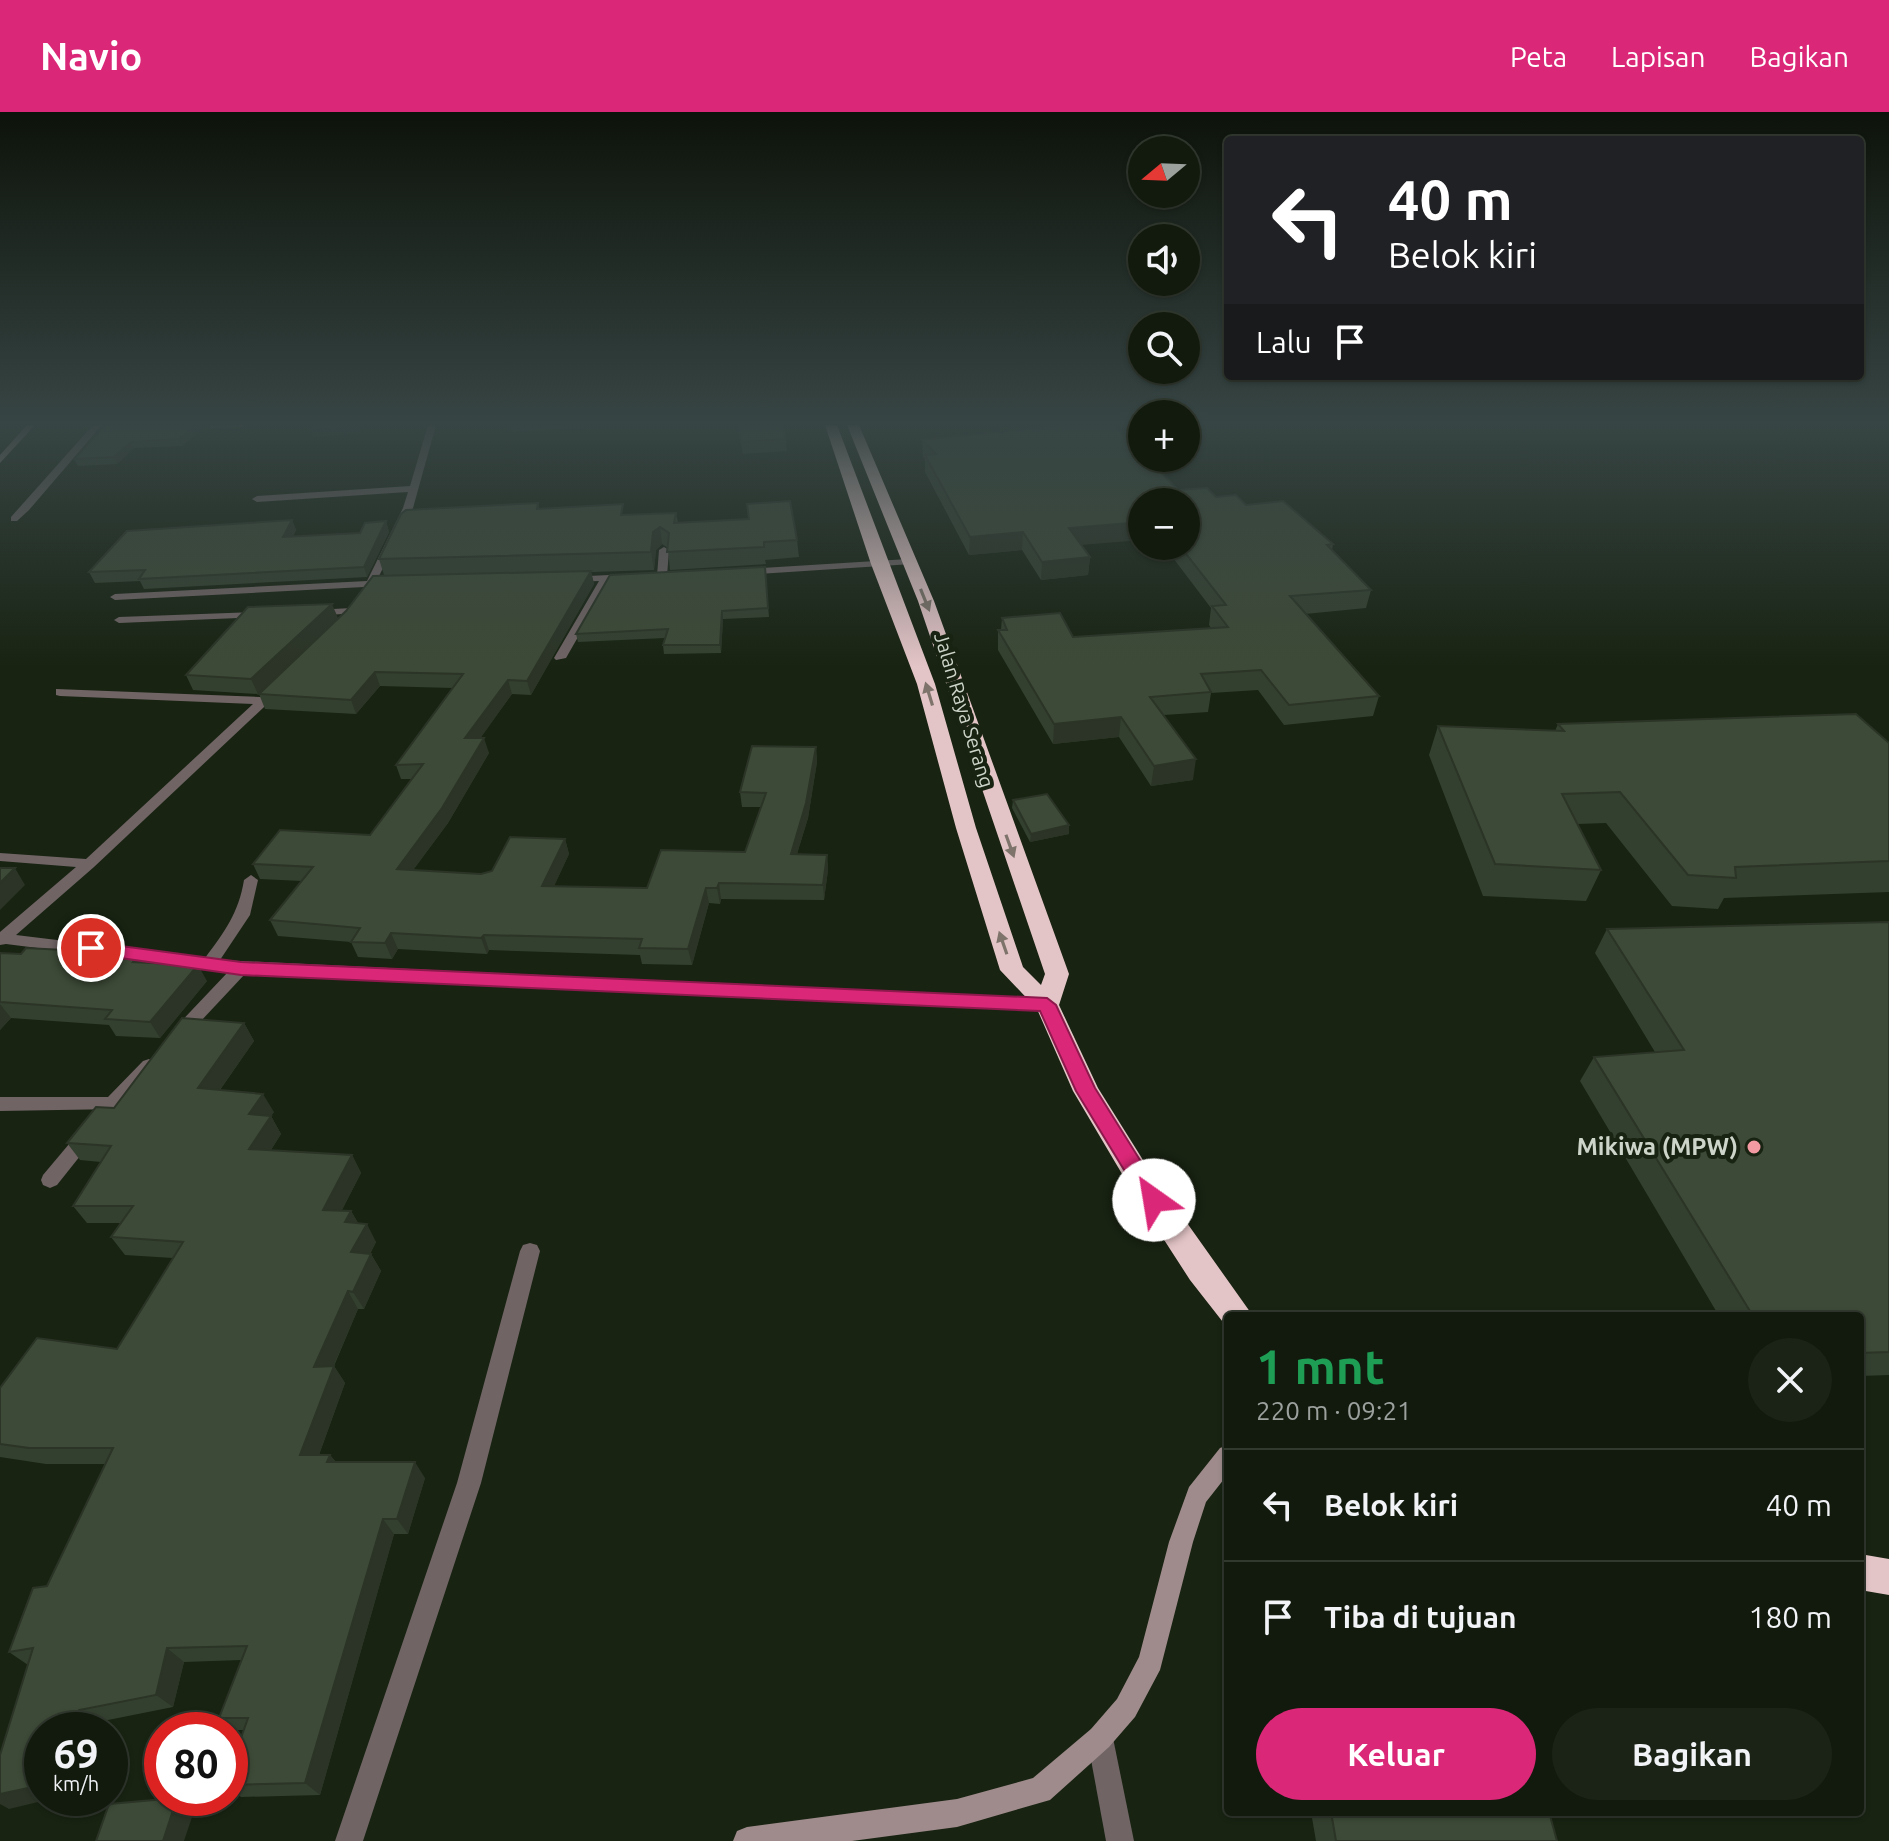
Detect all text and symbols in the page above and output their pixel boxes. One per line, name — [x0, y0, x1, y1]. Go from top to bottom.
text: Navio — [40, 35, 142, 77]
text: Peta — [1510, 41, 1567, 72]
text: Lapisan — [1611, 41, 1705, 72]
text: Bagikan — [1749, 41, 1849, 72]
north arrow — [1128, 136, 1200, 208]
map controls — [1128, 136, 1200, 560]
icon: left — [1256, 168, 1360, 272]
text: 40 m — [1388, 168, 1513, 231]
button: sound — [1128, 224, 1200, 296]
text: Belok kiri — [1388, 234, 1537, 275]
button: search — [1128, 312, 1200, 384]
icon: arrive — [1328, 320, 1372, 364]
text: Lalu — [1256, 325, 1312, 359]
button: + — [1128, 400, 1200, 472]
button: − — [1128, 488, 1200, 560]
one-way arrow — [919, 588, 932, 612]
street label: Jalan Raya Serang — [930, 629, 999, 790]
one-way arrow — [922, 681, 935, 705]
one-way arrow — [1004, 834, 1017, 858]
pin — [57, 914, 125, 982]
icon: arrive — [69, 926, 113, 970]
one-way arrow — [996, 931, 1008, 955]
place label: Mikiwa (MPW) — [1576, 1133, 1738, 1160]
marker: Mikiwa (MPW) — [1745, 1138, 1763, 1156]
position arrow — [1112, 1158, 1196, 1242]
button: close — [1748, 1338, 1832, 1422]
text: 1 mnt — [1256, 1339, 1385, 1393]
text: 220 m · 09:21 — [1256, 1396, 1412, 1425]
icon: left — [1256, 1483, 1300, 1527]
text: Belok kiri — [1324, 1488, 1458, 1522]
text: 40 m — [1765, 1488, 1832, 1522]
icon: arrive — [1256, 1595, 1300, 1639]
text: Tiba di tujuan — [1324, 1600, 1517, 1634]
text: 180 m — [1748, 1600, 1832, 1634]
button: Keluar — [1256, 1708, 1536, 1800]
button: Bagikan — [1552, 1708, 1832, 1800]
speed limit sign: 80 — [144, 1712, 248, 1816]
text: 69 — [53, 1731, 99, 1776]
text: km/h — [53, 1772, 99, 1795]

